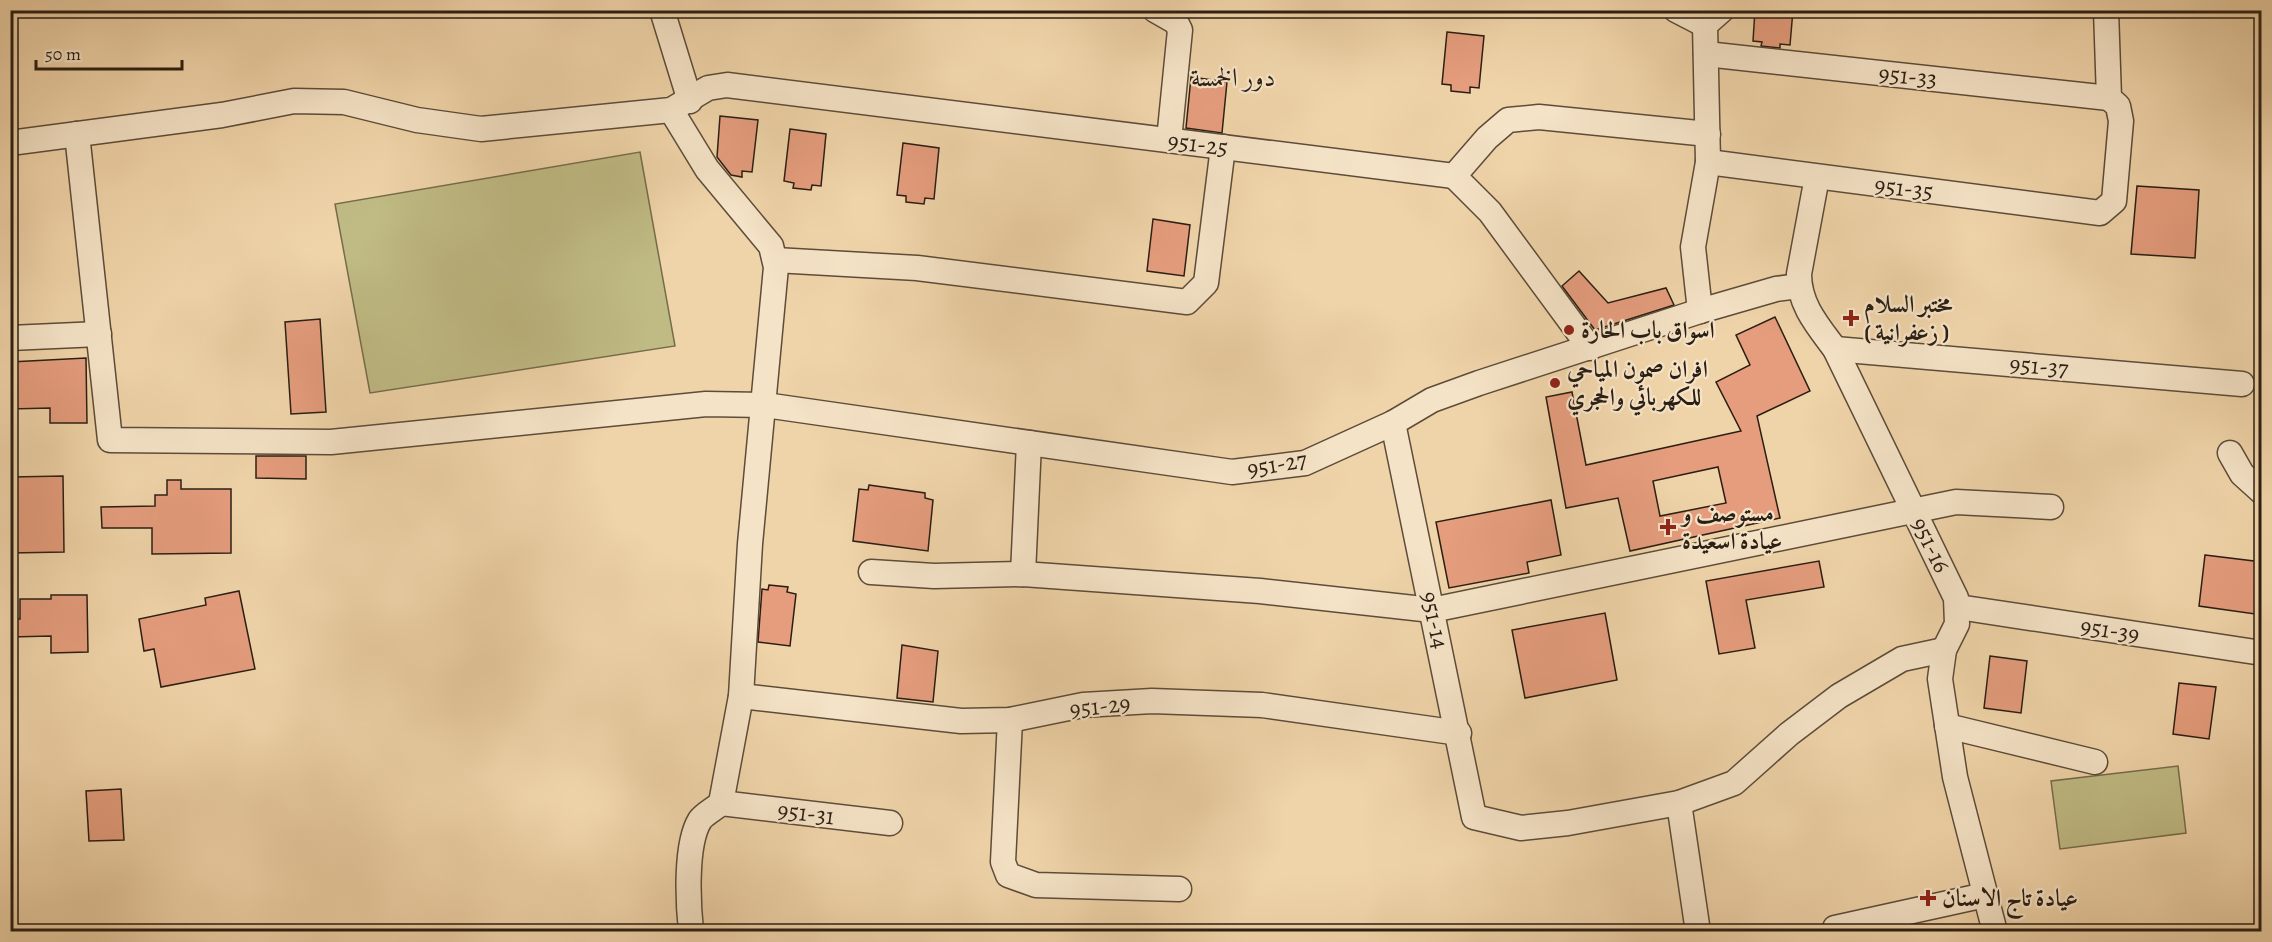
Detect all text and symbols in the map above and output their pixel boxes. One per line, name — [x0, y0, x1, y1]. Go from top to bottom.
scale bar — [36, 33, 182, 71]
text: 50 m — [45, 42, 81, 66]
street label: 951-33 — [1877, 57, 1939, 95]
district label: دور الخمسة — [1191, 60, 1275, 95]
street label: 951-25 — [1166, 124, 1230, 164]
street label: 951-35 — [1873, 169, 1935, 207]
place label: مختبر السلام ( زعفرانية ) — [1864, 288, 1953, 348]
marker: مختبر السلام ( زعفرانية ) — [1842, 309, 1860, 327]
place label: اسواق باب الحارة — [1581, 314, 1715, 346]
marker: اسواق باب الحارة — [1562, 323, 1576, 337]
street label: 951-37 — [2008, 348, 2071, 385]
place label: افران صمون المياحي للكهربائي والحجري — [1566, 353, 1708, 416]
marker: افران صمون المياحي للكهربائي والحجري — [1548, 376, 1562, 390]
street label: 951-27 — [1245, 443, 1310, 485]
place label: مستوصف و عيادة اسعيدة — [1679, 497, 1782, 557]
street label: 951-16 — [1904, 512, 1958, 578]
marker: مستوصف و عيادة اسعيدة — [1659, 518, 1677, 536]
street label: 951-14 — [1413, 588, 1457, 652]
street label: 951-39 — [2078, 610, 2142, 650]
street label: 951-29 — [1068, 687, 1132, 725]
street label: 951-31 — [776, 794, 836, 832]
place label: عيادة تاج الاسنان — [1942, 882, 2078, 920]
marker: عيادة تاج الاسنان — [1919, 889, 1937, 907]

